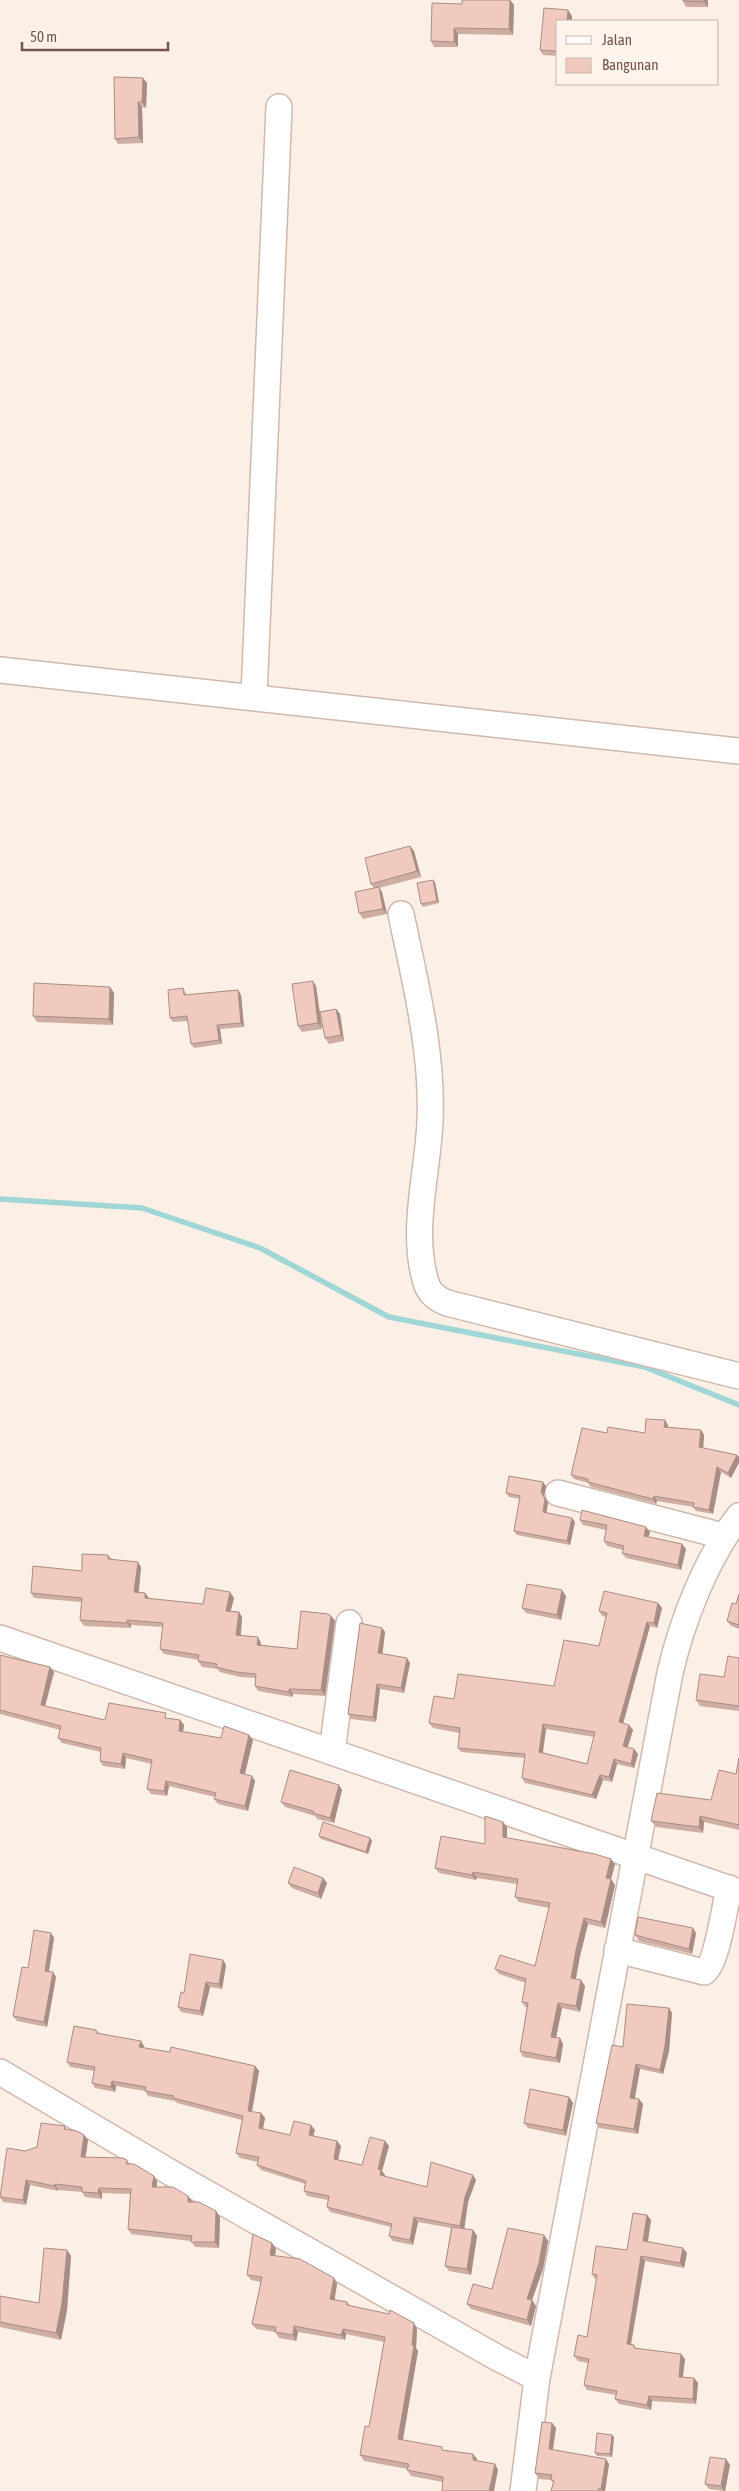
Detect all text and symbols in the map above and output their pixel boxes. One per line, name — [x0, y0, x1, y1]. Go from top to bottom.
scale bar — [22, 20, 169, 52]
legend — [556, 20, 719, 85]
text: 50 m — [30, 28, 57, 45]
text: Jalan — [602, 31, 632, 48]
text: Bangunan — [602, 56, 659, 73]

